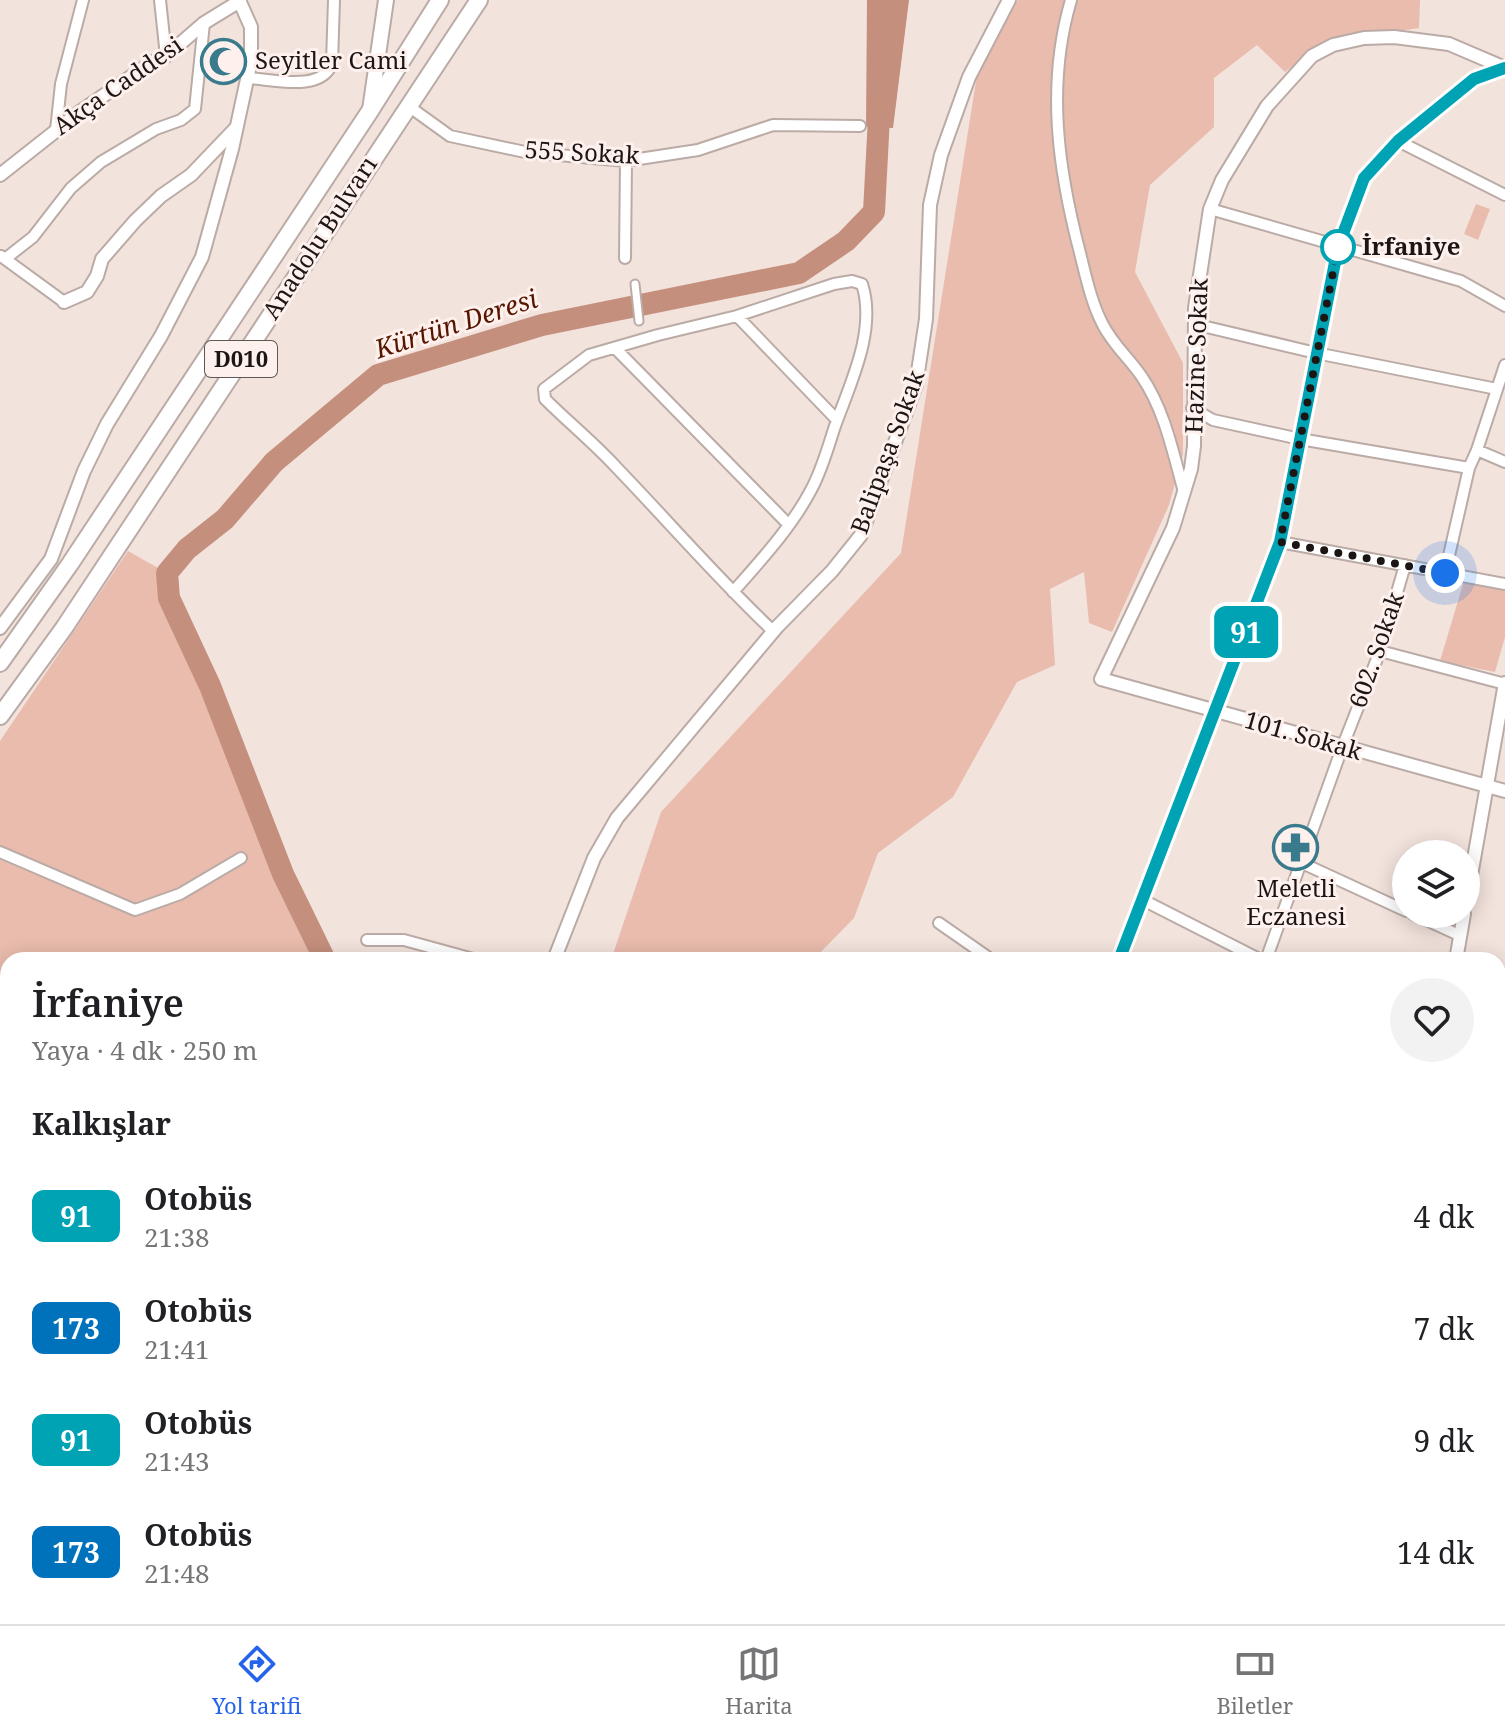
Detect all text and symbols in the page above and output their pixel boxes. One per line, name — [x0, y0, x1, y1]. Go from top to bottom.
street label: Akça Caddesi — [46, 28, 189, 142]
mosque icon: Seyitler Cami — [200, 37, 248, 85]
place label: Seyitler Cami — [255, 43, 407, 76]
street label: 555 Sokak — [524, 132, 641, 171]
street label: Anadolu Bulvarı — [254, 149, 384, 325]
place label: İrfaniye — [1362, 229, 1460, 262]
marker: İrfaniye — [1321, 230, 1355, 264]
street label: Hazine Sokak — [1176, 277, 1215, 434]
water label: Kürtün Deresi — [369, 280, 542, 367]
road number: D010 — [205, 341, 277, 377]
street label: Balipaşa Sokak — [842, 364, 932, 538]
your location — [1425, 553, 1465, 593]
street label: 602. Sokak — [1340, 586, 1411, 712]
line badge: 91 — [1210, 606, 1282, 658]
text: 91 — [1230, 613, 1262, 651]
street label: 101. Sokak — [1241, 702, 1367, 767]
pharmacy icon: Meletli Eczanesi — [1272, 823, 1320, 871]
map controls — [1392, 840, 1480, 928]
button: layers — [1392, 840, 1480, 928]
place label: Meletli Eczanesi — [1246, 871, 1346, 932]
text: İrfaniye — [32, 976, 184, 1028]
button: heart — [1390, 978, 1474, 1062]
text: Yaya · 4 dk · 250 m — [32, 1032, 258, 1068]
text: Kalkışlar — [32, 1103, 171, 1144]
text: Otobüs — [144, 1178, 252, 1219]
text: 4 dk — [1413, 1196, 1474, 1237]
text: 91 — [60, 1197, 92, 1235]
text: 21:38 — [144, 1219, 210, 1255]
text: Otobüs — [144, 1290, 252, 1331]
text: 7 dk — [1413, 1308, 1474, 1349]
text: 173 — [52, 1309, 100, 1347]
text: 21:41 — [144, 1331, 210, 1367]
text: Otobüs — [144, 1402, 252, 1443]
text: 9 dk — [1413, 1420, 1474, 1461]
text: 91 — [60, 1421, 92, 1459]
text: 21:43 — [144, 1443, 210, 1479]
text: Otobüs — [144, 1514, 252, 1555]
text: 14 dk — [1397, 1532, 1474, 1573]
text: 173 — [52, 1533, 100, 1571]
text: 21:48 — [144, 1555, 210, 1591]
tab: Yol tarifi — [212, 1642, 301, 1720]
tab: Harita — [725, 1642, 793, 1720]
tab: Biletler — [1216, 1642, 1293, 1720]

